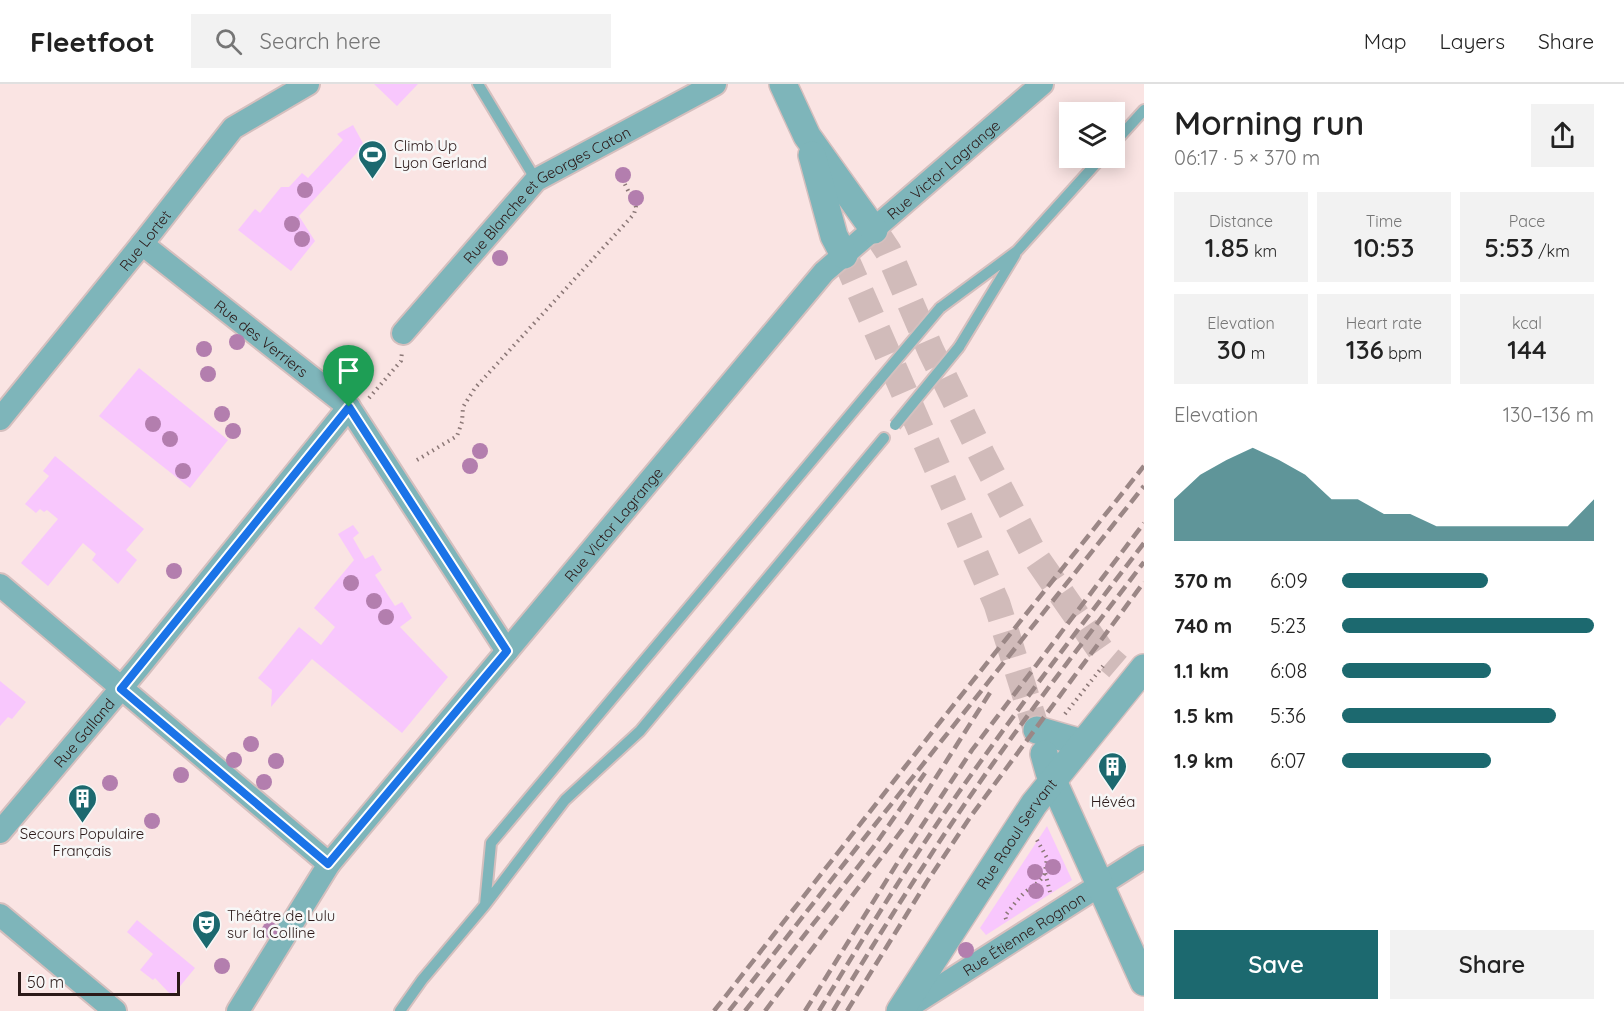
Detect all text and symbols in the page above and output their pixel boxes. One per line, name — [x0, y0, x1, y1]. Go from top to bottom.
search box — [191, 14, 611, 68]
text: Fleetfoot — [30, 24, 155, 59]
icon: search — [212, 25, 245, 58]
text: Search here — [260, 27, 381, 55]
text: Map — [1364, 28, 1407, 54]
text: Layers — [1440, 28, 1505, 54]
text: Share — [1538, 28, 1594, 54]
map controls — [1059, 102, 1125, 168]
button: layers — [1059, 102, 1125, 168]
text: Morning run — [1174, 102, 1364, 143]
button: share — [1531, 104, 1594, 167]
street label: Rue Victor Lagrange — [883, 115, 1004, 223]
street label: Rue Blanche et Georges Caton — [459, 122, 633, 267]
place label: Climb Up Lyon Gerland — [394, 136, 487, 172]
sports icon: Climb Up Lyon Gerland — [357, 138, 389, 180]
text: 06:17 · 5 × 370 m — [1174, 145, 1320, 170]
street label: Rue Lortet — [115, 206, 175, 275]
text: Distance — [1209, 211, 1273, 231]
text: Time — [1366, 211, 1402, 231]
text: Pace — [1509, 211, 1545, 231]
text: 1.85 — [1205, 231, 1250, 264]
text: 10:53 — [1354, 231, 1414, 264]
text: 5:53 — [1484, 231, 1534, 264]
text: km — [1250, 241, 1277, 261]
text: /km — [1534, 241, 1570, 261]
street label: Rue des Verriers — [211, 295, 312, 381]
text: Elevation — [1207, 313, 1275, 333]
text: Heart rate — [1346, 313, 1422, 333]
text: kcal — [1512, 313, 1542, 333]
text: 30 — [1217, 333, 1246, 366]
text: 136 — [1346, 333, 1384, 366]
text: 144 — [1507, 333, 1547, 366]
text: m — [1246, 343, 1265, 363]
text: bpm — [1384, 343, 1422, 363]
pin — [323, 345, 374, 407]
icon: arrive — [332, 354, 365, 387]
text: Elevation — [1174, 402, 1258, 427]
text: 130–136 m — [1503, 402, 1594, 427]
street label: Rue Victor Lagrange — [560, 463, 667, 585]
text: 370 m — [1174, 568, 1232, 593]
text: 6:09 — [1270, 568, 1308, 593]
text: 740 m — [1174, 613, 1232, 638]
text: 5:23 — [1270, 613, 1306, 638]
text: 1.1 km — [1174, 658, 1229, 683]
text: 6:08 — [1270, 658, 1307, 683]
street label: Rue Galland — [49, 694, 118, 771]
text: 1.5 km — [1174, 703, 1234, 728]
text: 5:36 — [1270, 703, 1306, 728]
text: 1.9 km — [1174, 748, 1234, 773]
text: 6:07 — [1270, 748, 1306, 773]
building icon: Hévéa — [1097, 750, 1129, 792]
street label: Rue Raoul Servant — [972, 775, 1060, 893]
building icon: Secours Populaire Français — [66, 782, 98, 824]
place label: Hévéa — [1091, 792, 1135, 811]
place label: Secours Populaire Français — [20, 824, 144, 860]
street label: Rue Étienne Rognon — [959, 888, 1088, 980]
place label: Théâtre de Lulu sur la Colline — [227, 906, 335, 942]
theatre icon: Théâtre de Lulu sur la Colline — [190, 908, 222, 950]
button: Save — [1174, 930, 1378, 999]
button: Share — [1390, 930, 1594, 999]
scale bar — [18, 969, 180, 996]
text: 50 m — [27, 972, 64, 992]

